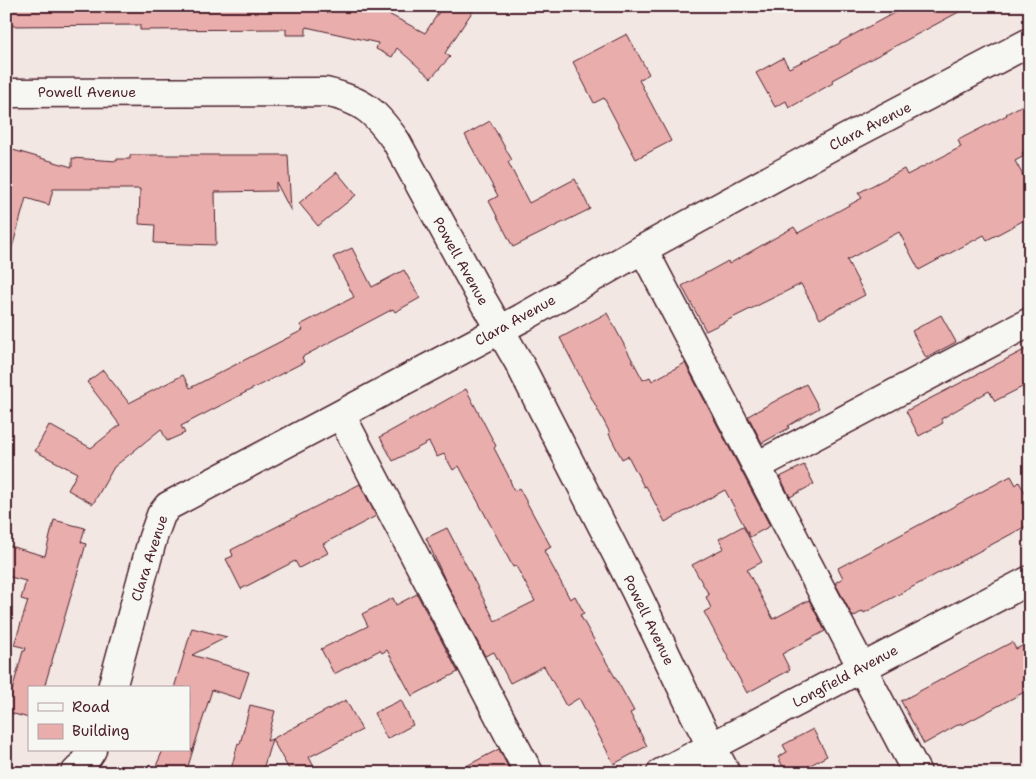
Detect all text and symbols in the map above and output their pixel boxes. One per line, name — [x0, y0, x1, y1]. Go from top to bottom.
street label: Powell Avenue — [38, 83, 136, 101]
street label: Clara Avenue — [826, 98, 914, 154]
street label: Powell Avenue — [429, 214, 493, 308]
street label: Clara Avenue — [471, 290, 559, 350]
street label: Clara Avenue — [127, 512, 171, 603]
street label: Powell Avenue — [619, 572, 679, 668]
street label: Longfield Avenue — [789, 641, 901, 711]
legend — [28, 686, 190, 752]
text: Road — [72, 697, 110, 717]
text: Building — [72, 721, 129, 741]

